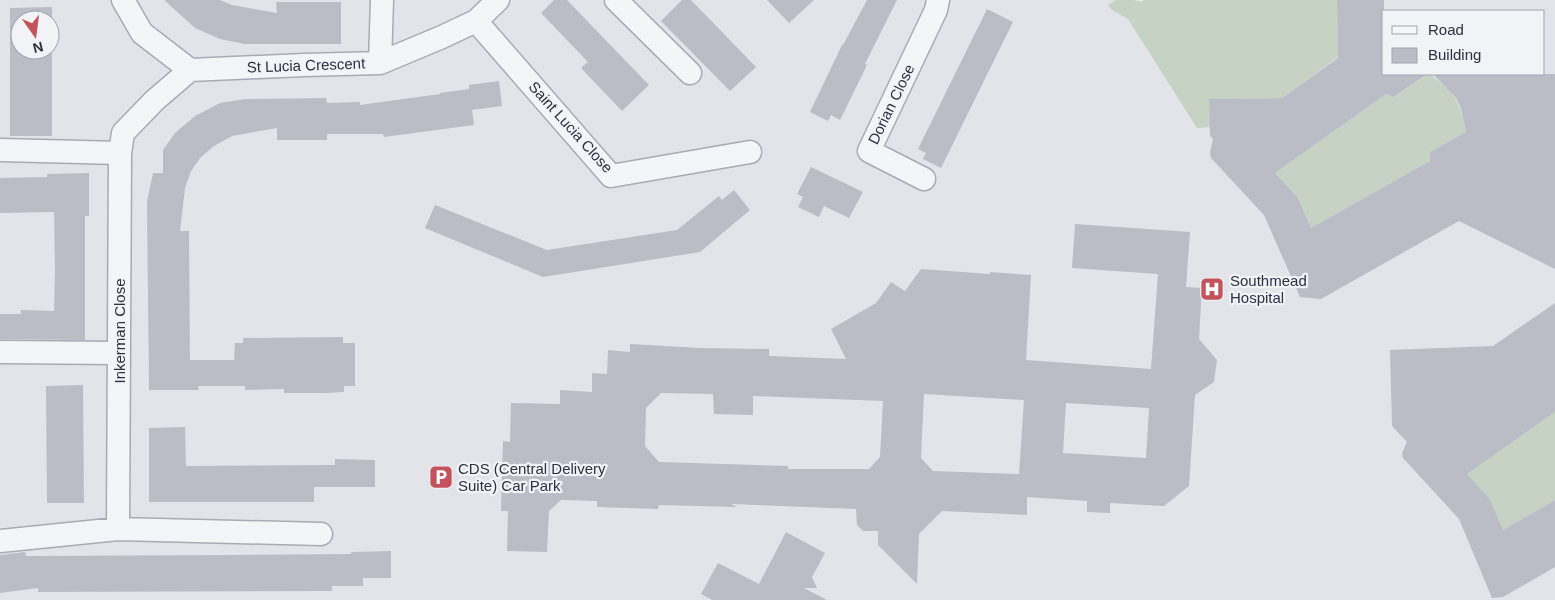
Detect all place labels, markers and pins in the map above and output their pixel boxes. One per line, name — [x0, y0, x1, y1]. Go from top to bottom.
place label: Southmead Hospital — [1230, 272, 1307, 306]
hospital icon: Southmead Hospital — [1199, 276, 1225, 302]
place label: CDS (Central Delivery Suite) Car Park — [458, 460, 606, 494]
parking icon: CDS (Central Delivery Suite) Car Park — [428, 464, 454, 490]

